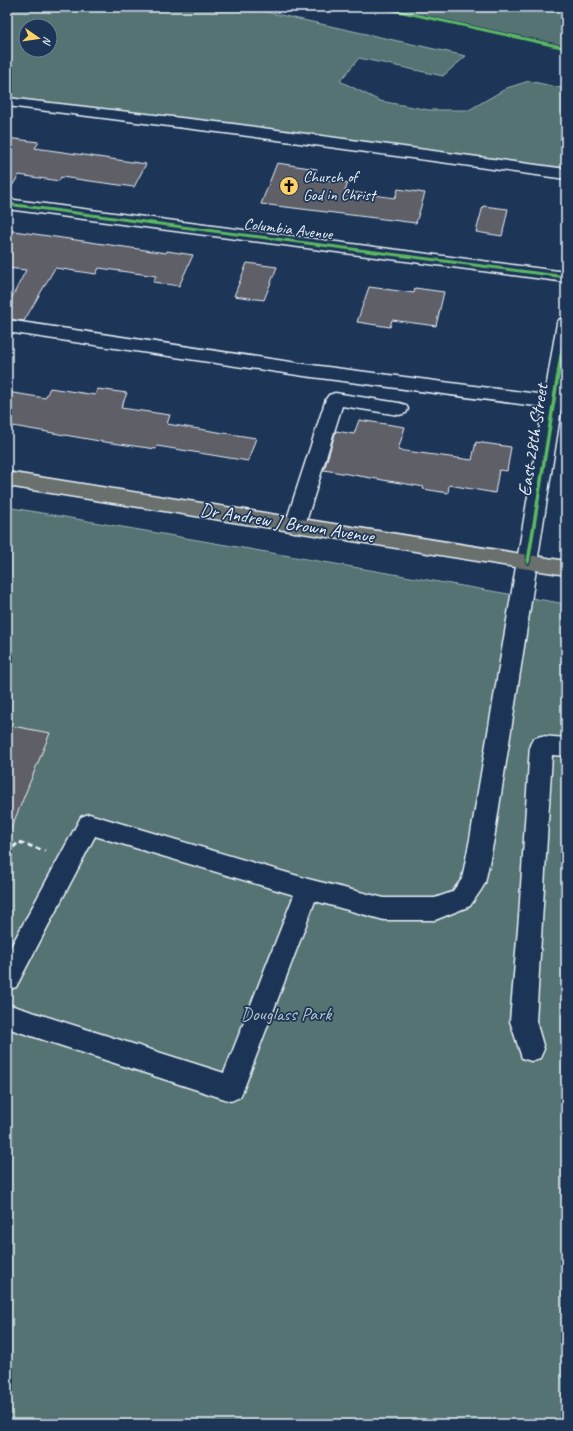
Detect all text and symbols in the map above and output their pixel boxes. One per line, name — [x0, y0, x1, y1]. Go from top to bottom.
north arrow — [18, 18, 58, 58]
text: N — [40, 35, 55, 47]
place label: Church of God in Christ — [303, 167, 378, 205]
church icon: Church of God in Christ — [278, 175, 300, 197]
street label: Columbia Avenue — [243, 214, 335, 245]
street label: East 28th Street — [512, 380, 554, 498]
street label: Dr Andrew J Brown Avenue — [198, 497, 378, 549]
park label: Douglass Park — [241, 1002, 333, 1026]

